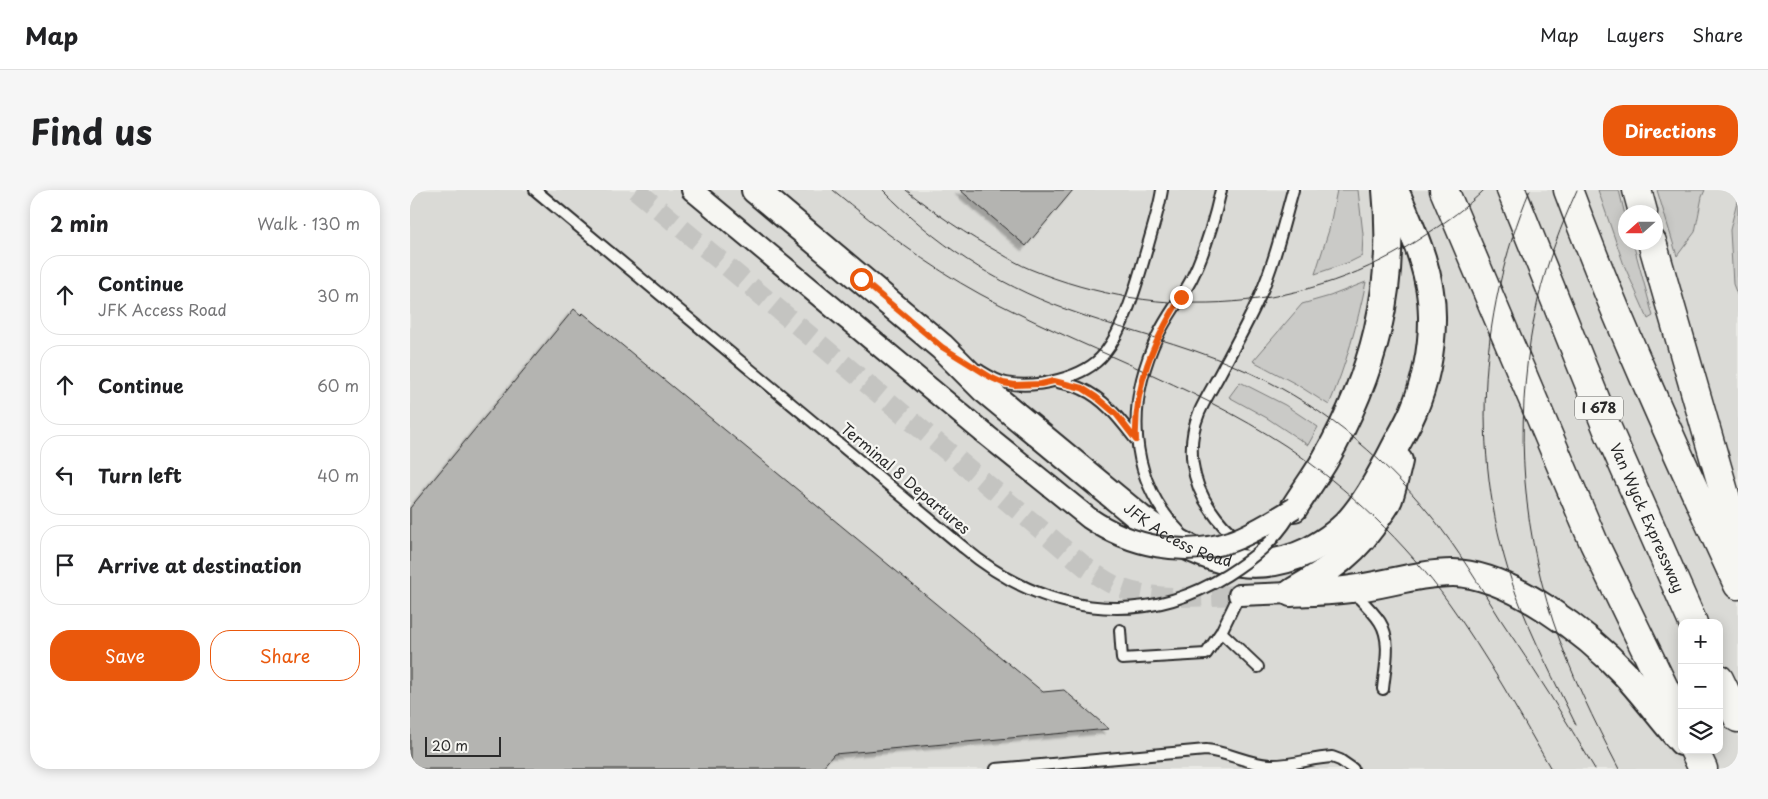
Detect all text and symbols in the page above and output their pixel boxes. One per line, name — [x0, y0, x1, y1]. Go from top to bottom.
text: Map — [25, 17, 78, 53]
text: Map — [1540, 21, 1579, 48]
text: Layers — [1607, 21, 1664, 48]
text: Share — [1692, 21, 1743, 48]
text: Find us — [30, 104, 152, 157]
button: Directions — [1603, 105, 1738, 156]
north arrow — [1618, 205, 1663, 250]
text: 2 min — [50, 207, 109, 239]
text: Walk · 130 m — [257, 211, 360, 235]
route start — [850, 268, 873, 291]
text: Continue — [98, 269, 184, 297]
icon: ahead — [51, 281, 79, 309]
text: 30 m — [317, 283, 359, 307]
route end — [1170, 286, 1193, 309]
text: JFK Access Road — [98, 297, 227, 321]
icon: ahead — [51, 371, 79, 399]
text: Continue — [98, 371, 184, 399]
text: 60 m — [317, 373, 359, 397]
road number: I 678 — [1575, 397, 1623, 420]
street label: Terminal 8 Departures — [836, 417, 976, 539]
street label: Van Wyck Expressway — [1605, 439, 1691, 596]
icon: left — [51, 461, 79, 489]
text: Turn left — [98, 461, 182, 489]
text: 40 m — [317, 463, 359, 487]
street label: JFK Access Road — [1119, 496, 1234, 572]
icon: arrive — [51, 551, 79, 579]
text: Arrive at destination — [98, 551, 302, 579]
map controls — [1678, 619, 1723, 754]
button: + — [1678, 619, 1723, 664]
button: Save — [50, 630, 200, 681]
button: Share — [210, 630, 360, 681]
button: − — [1678, 664, 1723, 709]
button: layers — [1678, 709, 1723, 754]
scale bar — [425, 734, 501, 757]
text: 20 m — [432, 735, 468, 756]

